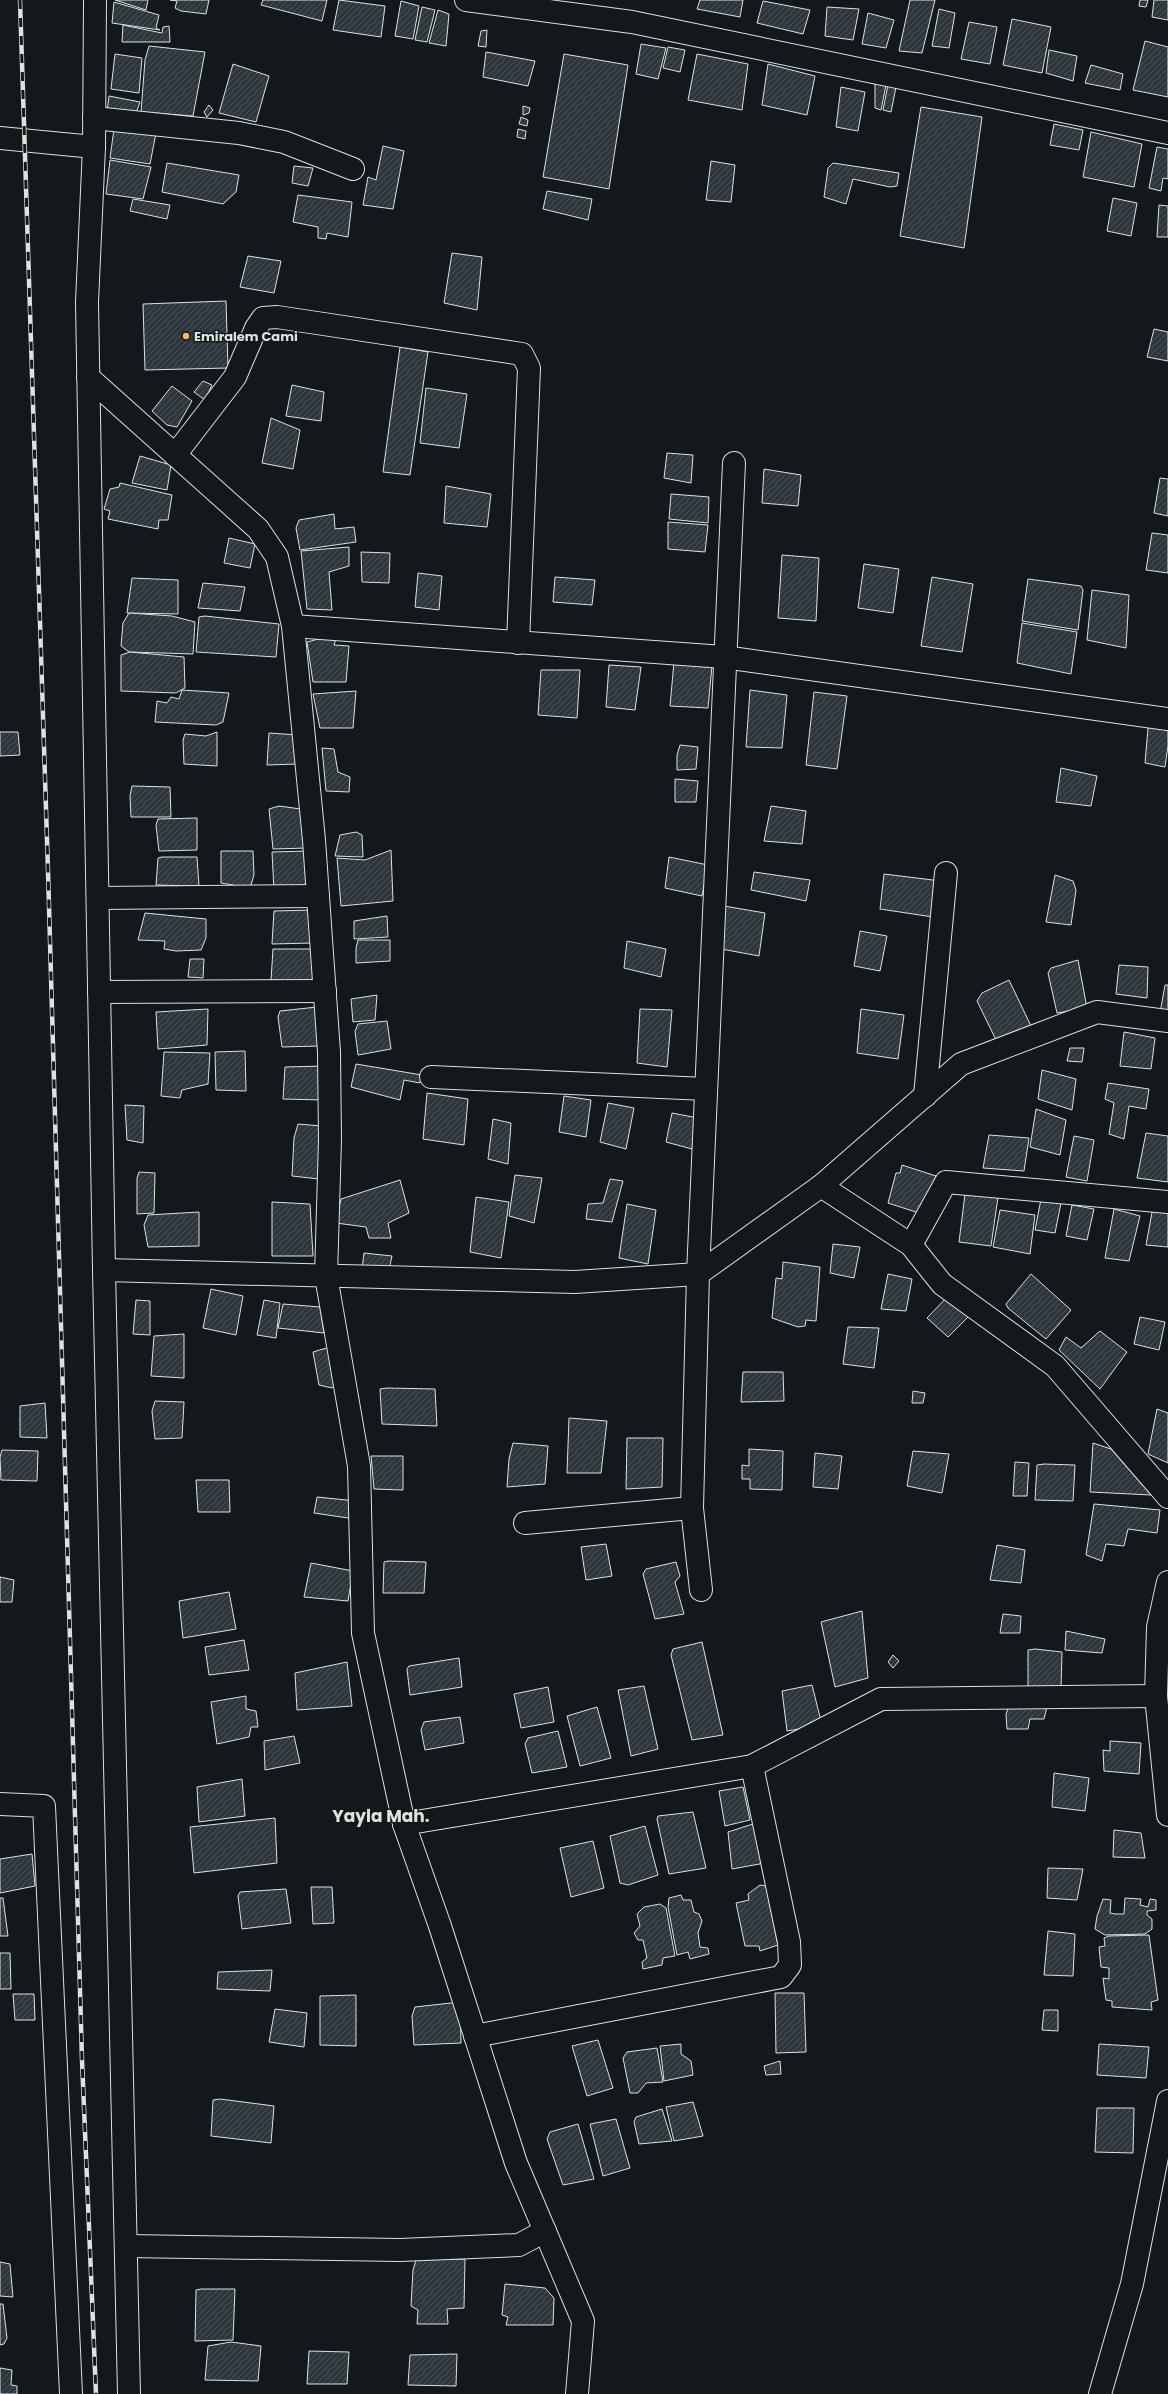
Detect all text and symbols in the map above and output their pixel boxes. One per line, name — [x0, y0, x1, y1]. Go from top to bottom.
place label: Emiralem Cami — [194, 327, 298, 346]
marker: Emiralem Cami — [181, 331, 191, 341]
district label: Yayla Mah. — [332, 1804, 430, 1828]

